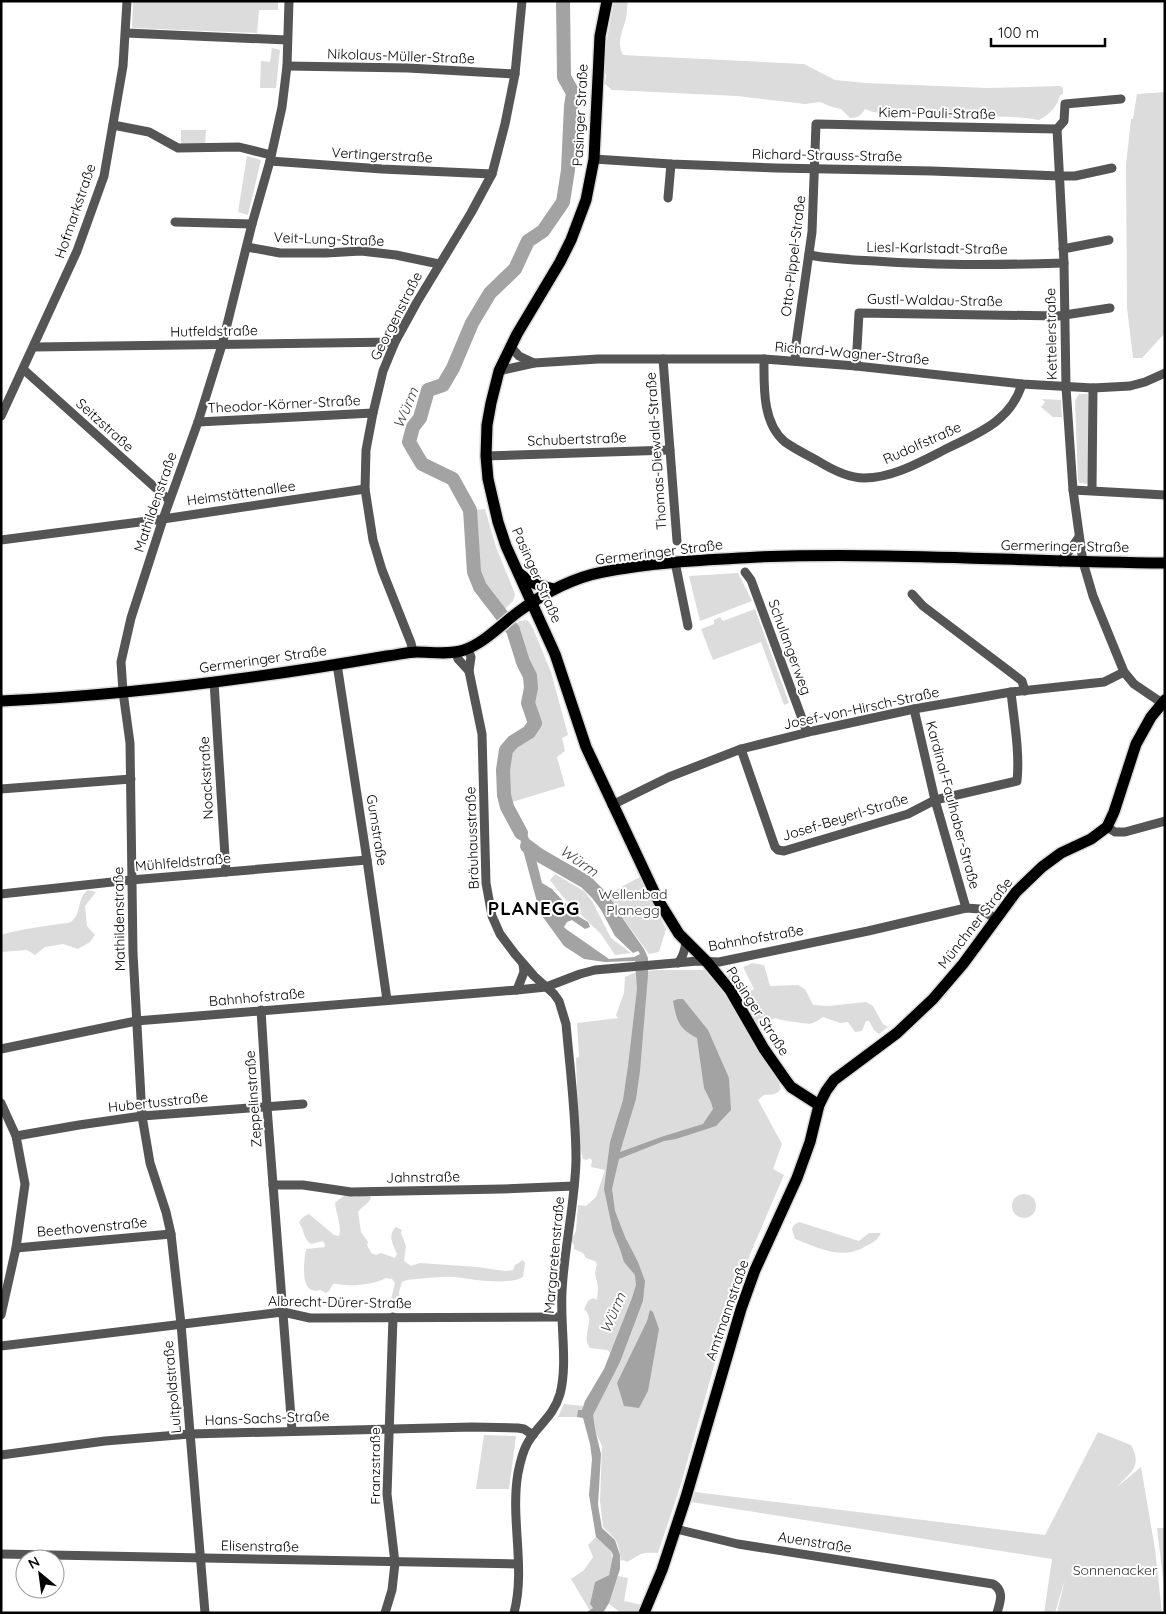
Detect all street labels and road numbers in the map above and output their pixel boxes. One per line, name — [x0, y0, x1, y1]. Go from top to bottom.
street label: Nikolaus-Müller-Straße — [327, 44, 475, 68]
street label: Pasinger Straße — [568, 63, 592, 167]
street label: Kiem-Pauli-Straße — [878, 103, 996, 123]
street label: Vertingerstraße — [331, 143, 433, 167]
street label: Richard-Strauss-Straße — [752, 145, 903, 165]
street label: Hofmarkstraße — [50, 161, 100, 261]
street label: Otto-Pippel-Straße — [777, 194, 809, 317]
street label: Veit-Lung-Straße — [273, 228, 385, 250]
street label: Liesl-Karlstadt-Straße — [866, 238, 1008, 258]
street label: Georgenstraße — [366, 269, 426, 363]
street label: Kettelerstraße — [1041, 288, 1061, 380]
street label: Gustl-Waldau-Straße — [867, 290, 1003, 310]
street label: Hutfeldstraße — [170, 321, 258, 341]
street label: Richard-Wagner-Straße — [774, 337, 930, 369]
street label: Thomas-Diewald-Straße — [642, 372, 670, 530]
street label: Theodor-Körner-Straße — [207, 391, 361, 417]
street label: Seitzstraße — [72, 394, 138, 456]
street label: Rudolfstraße — [880, 418, 964, 468]
street label: Schubertstraße — [527, 428, 627, 450]
street label: Mathildenstraße — [129, 449, 181, 554]
street label: Heimstättenallee — [185, 476, 297, 510]
street label: Pasinger Straße — [508, 524, 566, 626]
street label: Germeringer Straße — [594, 535, 724, 569]
street label: Germeringer Straße — [1001, 536, 1129, 556]
street label: Schulangerweg — [764, 597, 816, 697]
street label: Germeringer Straße — [198, 641, 328, 677]
street label: Josef-von-Hirsch-Straße — [781, 683, 941, 733]
street label: Kardinal-Faulhaber-Straße — [922, 719, 984, 891]
street label: Noackstraße — [195, 736, 217, 820]
street label: Bräuhausstraße — [461, 786, 483, 890]
street label: Josef-Beyerl-Straße — [780, 789, 910, 845]
street label: Gumstraße — [362, 793, 392, 867]
street label: Mühlfeldstraße — [134, 849, 232, 875]
street label: Mathildenstraße — [109, 866, 129, 972]
street label: Münchner Straße — [934, 874, 1016, 972]
street label: Bahnhofstraße — [707, 921, 805, 955]
street label: Pasinger Straße — [722, 963, 794, 1059]
street label: Bahnhofstraße — [208, 984, 306, 1010]
street label: Zeppelinstraße — [241, 1050, 265, 1148]
street label: Hubertusstraße — [107, 1088, 209, 1116]
street label: Jahnstraße — [386, 1167, 460, 1187]
street label: Margaretenstraße — [540, 1196, 568, 1314]
street label: Beethovenstraße — [36, 1213, 148, 1241]
street label: Amtmannstraße — [701, 1257, 753, 1363]
street label: Albrecht-Dürer-Straße — [268, 1292, 412, 1312]
street label: Luitpoldstraße — [159, 1340, 185, 1434]
street label: Hans-Sachs-Straße — [204, 1407, 330, 1429]
street label: Franzstraße — [366, 1427, 384, 1505]
street label: Auenstraße — [777, 1527, 853, 1557]
street label: Elisenstraße — [221, 1536, 299, 1556]

